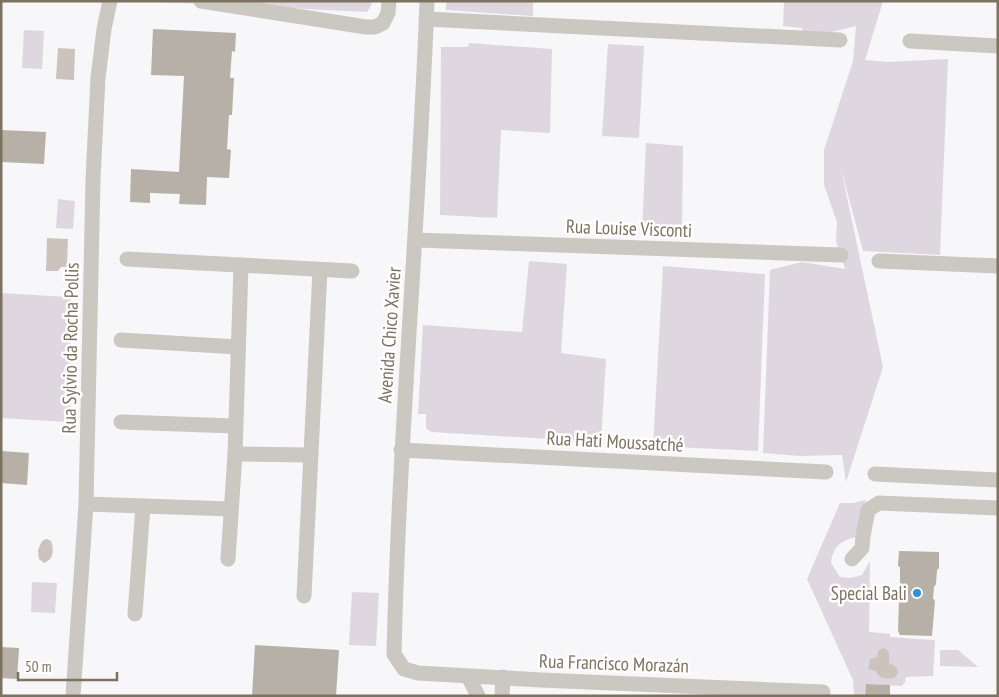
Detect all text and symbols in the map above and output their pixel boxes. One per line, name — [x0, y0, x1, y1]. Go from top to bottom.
street label: Rua Louise Visconti — [566, 214, 692, 242]
street label: Rua Sylvio da Rocha Pollis — [57, 262, 83, 434]
street label: Avenida Chico Xavier — [372, 265, 406, 404]
street label: Rua Hati Moussatché — [546, 425, 684, 457]
place label: Special Bali — [831, 581, 907, 605]
marker: Special Bali — [911, 587, 923, 599]
street label: Rua Francisco Morazán — [539, 648, 689, 678]
scale bar — [18, 650, 116, 682]
text: 50 m — [25, 657, 51, 676]

